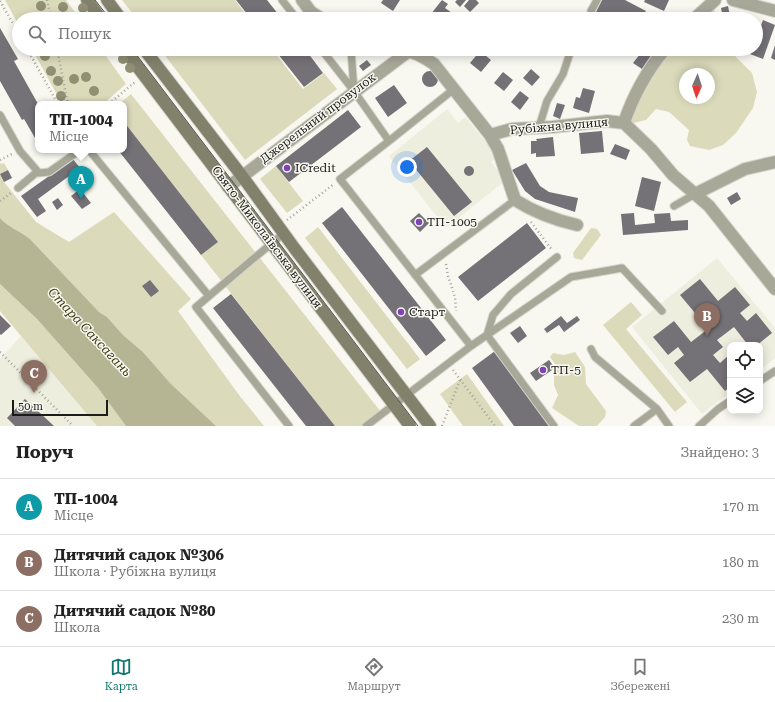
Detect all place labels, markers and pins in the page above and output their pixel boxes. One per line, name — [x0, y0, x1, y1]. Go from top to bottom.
place label: ICredit — [295, 161, 336, 175]
marker: ICredit — [282, 163, 292, 173]
pin: A — [68, 166, 94, 199]
place label: ТП-1005 — [427, 215, 477, 229]
marker: ТП-1005 — [414, 217, 424, 227]
pin: B — [694, 303, 720, 336]
place label: Старт — [409, 305, 445, 319]
marker: Старт — [396, 307, 406, 317]
pin: C — [21, 360, 47, 393]
place label: ТП-5 — [551, 363, 581, 377]
marker: ТП-5 — [538, 365, 548, 375]

